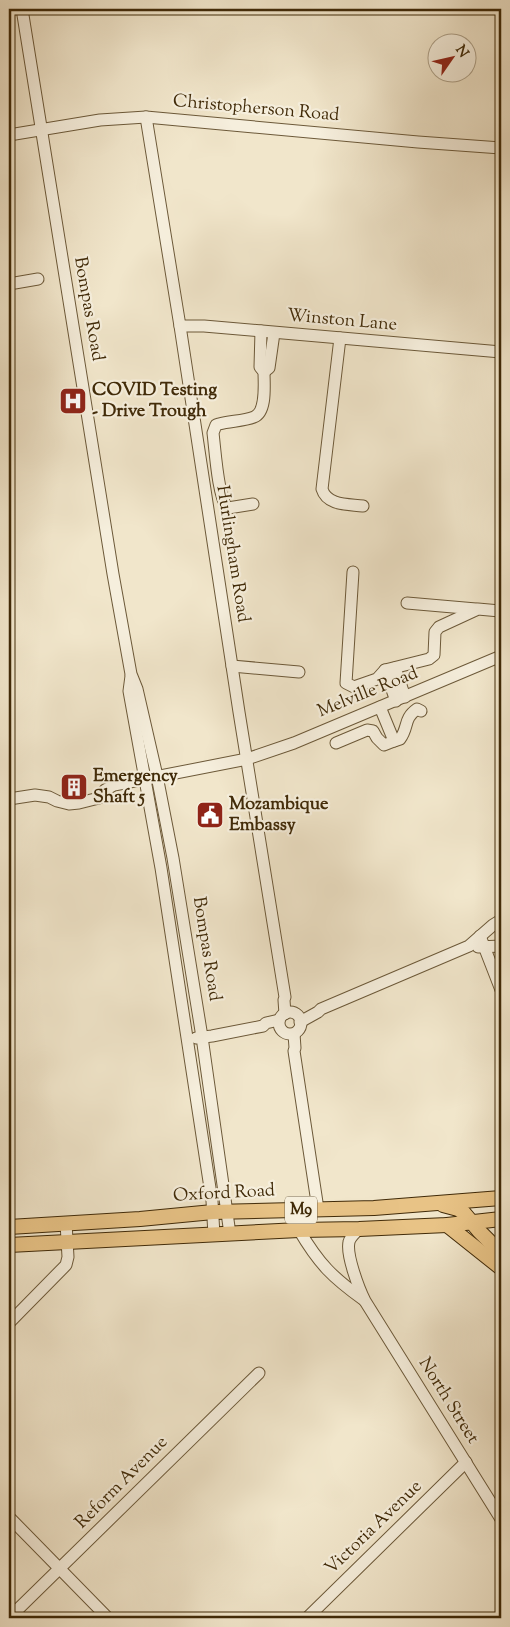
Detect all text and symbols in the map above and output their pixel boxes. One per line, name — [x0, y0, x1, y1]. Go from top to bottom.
north arrow — [428, 32, 478, 82]
text: N — [450, 42, 473, 62]
street label: Christopherson Road — [172, 89, 340, 129]
street label: Bompas Road — [66, 255, 110, 363]
street label: Winston Lane — [286, 303, 398, 339]
place label: COVID Testing - Drive Trough — [92, 378, 217, 425]
hospital icon: COVID Testing - Drive Trough — [58, 386, 88, 416]
street label: Hurlingham Road — [208, 483, 256, 625]
street label: Melville Road — [314, 661, 422, 725]
place label: Emergency Shaft 5 — [93, 764, 178, 811]
building icon: Emergency Shaft 5 — [59, 772, 89, 802]
place label: Mozambique Embassy — [229, 792, 329, 839]
public building icon: Mozambique Embassy — [195, 800, 225, 830]
street label: Bompas Road — [185, 895, 227, 1003]
street label: Oxford Road — [172, 1178, 276, 1210]
road number: M9 — [285, 1196, 317, 1224]
street label: North Street — [411, 1353, 485, 1449]
street label: Reform Avenue — [70, 1431, 174, 1535]
street label: Victoria Avenue — [319, 1475, 429, 1581]

